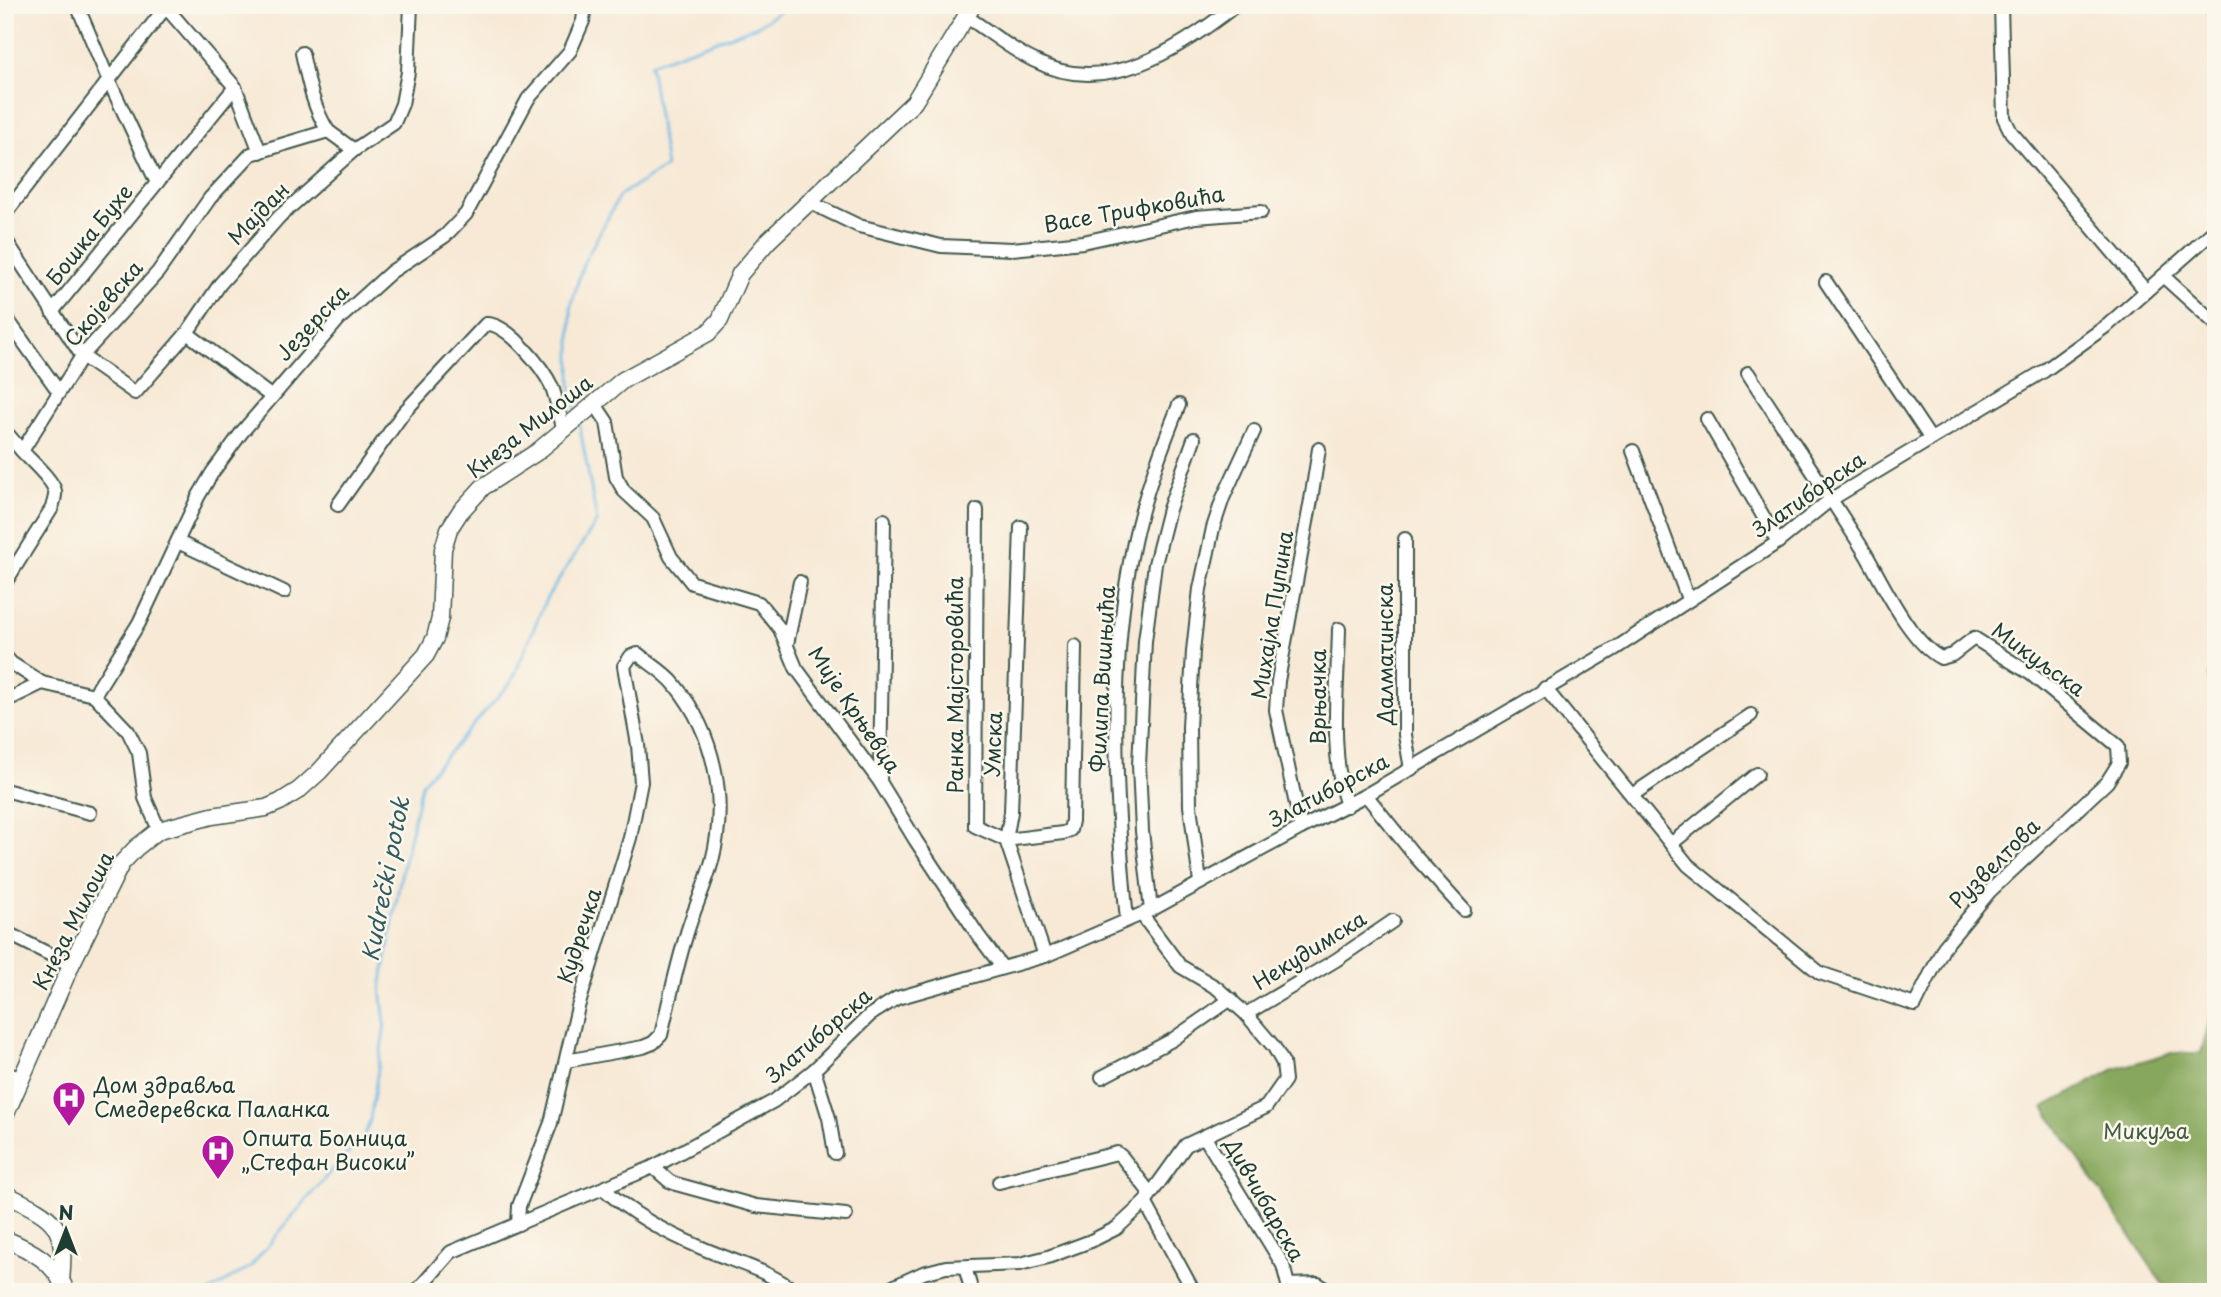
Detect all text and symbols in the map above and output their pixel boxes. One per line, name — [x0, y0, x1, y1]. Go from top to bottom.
street label: Мајдан — [219, 174, 296, 251]
street label: Бошка Бухе — [37, 176, 139, 291]
street label: Васе Трифковића — [1041, 176, 1227, 240]
street label: Скојевска — [56, 252, 149, 353]
street label: Језерска — [268, 276, 356, 367]
street label: Кнеза Милоша — [459, 366, 599, 485]
street label: Златиборска — [1744, 442, 1871, 545]
street label: Михајла Пупина — [1242, 527, 1300, 701]
street label: Ранка Мајсторовића — [938, 576, 970, 793]
street label: Далматинска — [1368, 583, 1400, 726]
street label: Филипа Вишњића — [1080, 584, 1122, 773]
street label: Микуљска — [1986, 613, 2093, 703]
street label: Мије Крњевца — [801, 639, 910, 779]
street label: Врњачка — [1301, 648, 1333, 745]
street label: Умска — [975, 711, 1009, 777]
street label: Златиборска — [1261, 744, 1394, 835]
water label: Kudrečki potok — [351, 793, 418, 964]
street label: Рузвелтова — [1941, 810, 2046, 915]
street label: Кнеза Милоша — [23, 845, 121, 995]
street label: Кудречка — [548, 883, 609, 987]
street label: Некудимска — [1246, 902, 1372, 997]
street label: Златиборска — [757, 979, 878, 1090]
place label: Дом здравља Смедеревска Паланка — [93, 1068, 329, 1124]
hospital icon: Дом здравља Смедеревска Паланка — [50, 1079, 88, 1128]
park label: Микуља — [2103, 1114, 2189, 1146]
place label: Општа Болница „Стефан Високи” — [242, 1121, 415, 1177]
street label: Дивчибарска — [1217, 1130, 1314, 1267]
hospital icon: Општа Болница „Стефан Високи” — [199, 1132, 237, 1181]
north arrow — [32, 1196, 102, 1266]
text: N — [58, 1198, 74, 1226]

